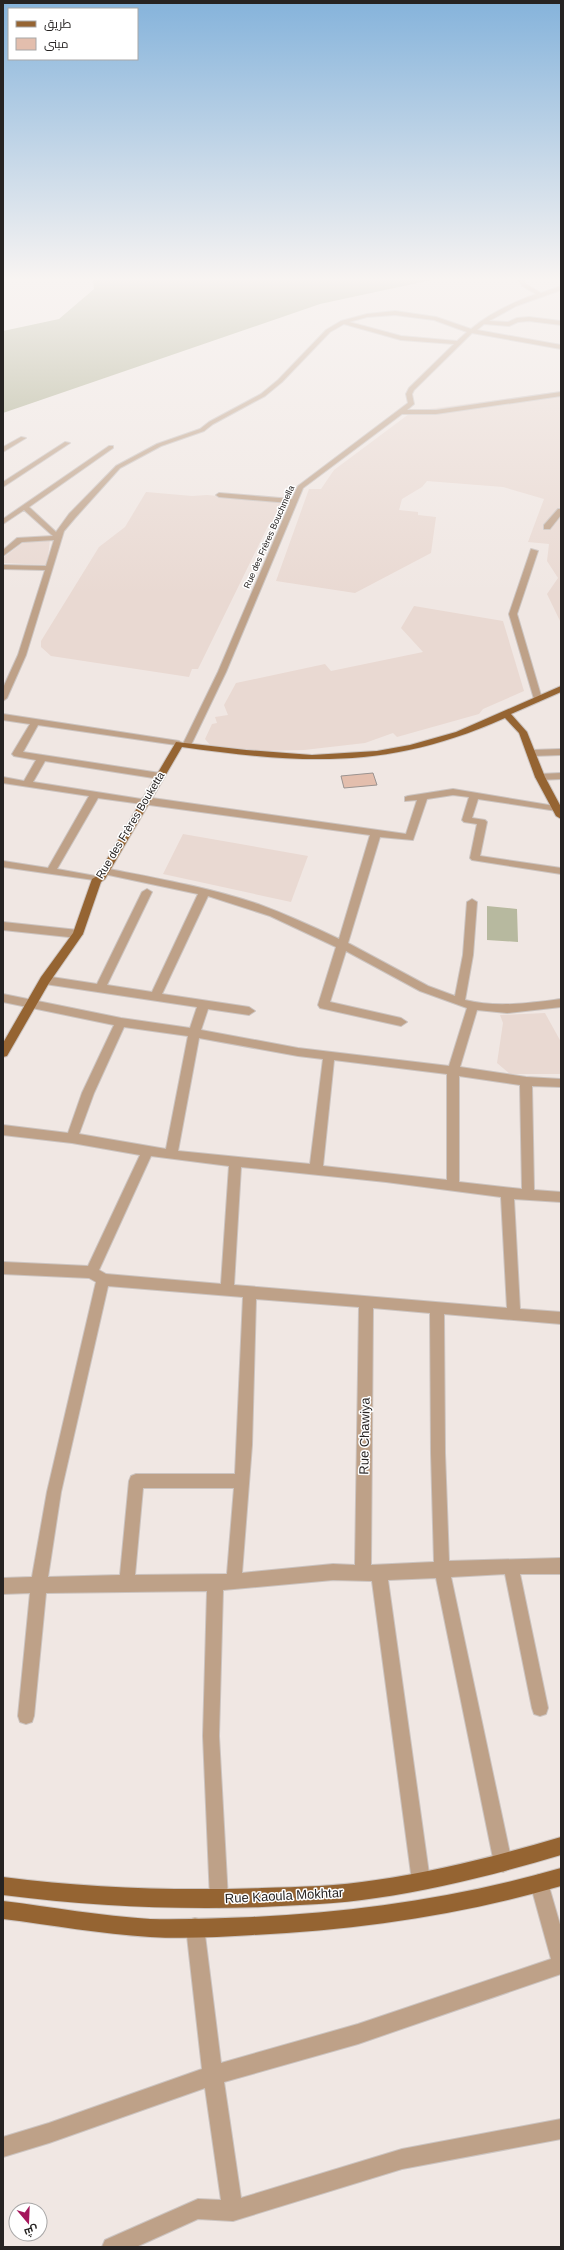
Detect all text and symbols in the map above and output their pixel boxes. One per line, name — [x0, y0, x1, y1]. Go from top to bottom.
legend — [8, 8, 138, 60]
text: طريق — [44, 17, 72, 31]
text: مبنى — [44, 37, 69, 51]
street label: Rue des Frères Bouchmella — [242, 484, 296, 590]
street label: Rue des Frères Bouketta — [93, 769, 167, 881]
street label: Rue Chawiya — [356, 1396, 373, 1475]
street label: Rue Kaoula Mokhtar — [224, 1885, 344, 1906]
north arrow — [8, 2202, 48, 2242]
text: ش — [22, 2223, 40, 2239]

